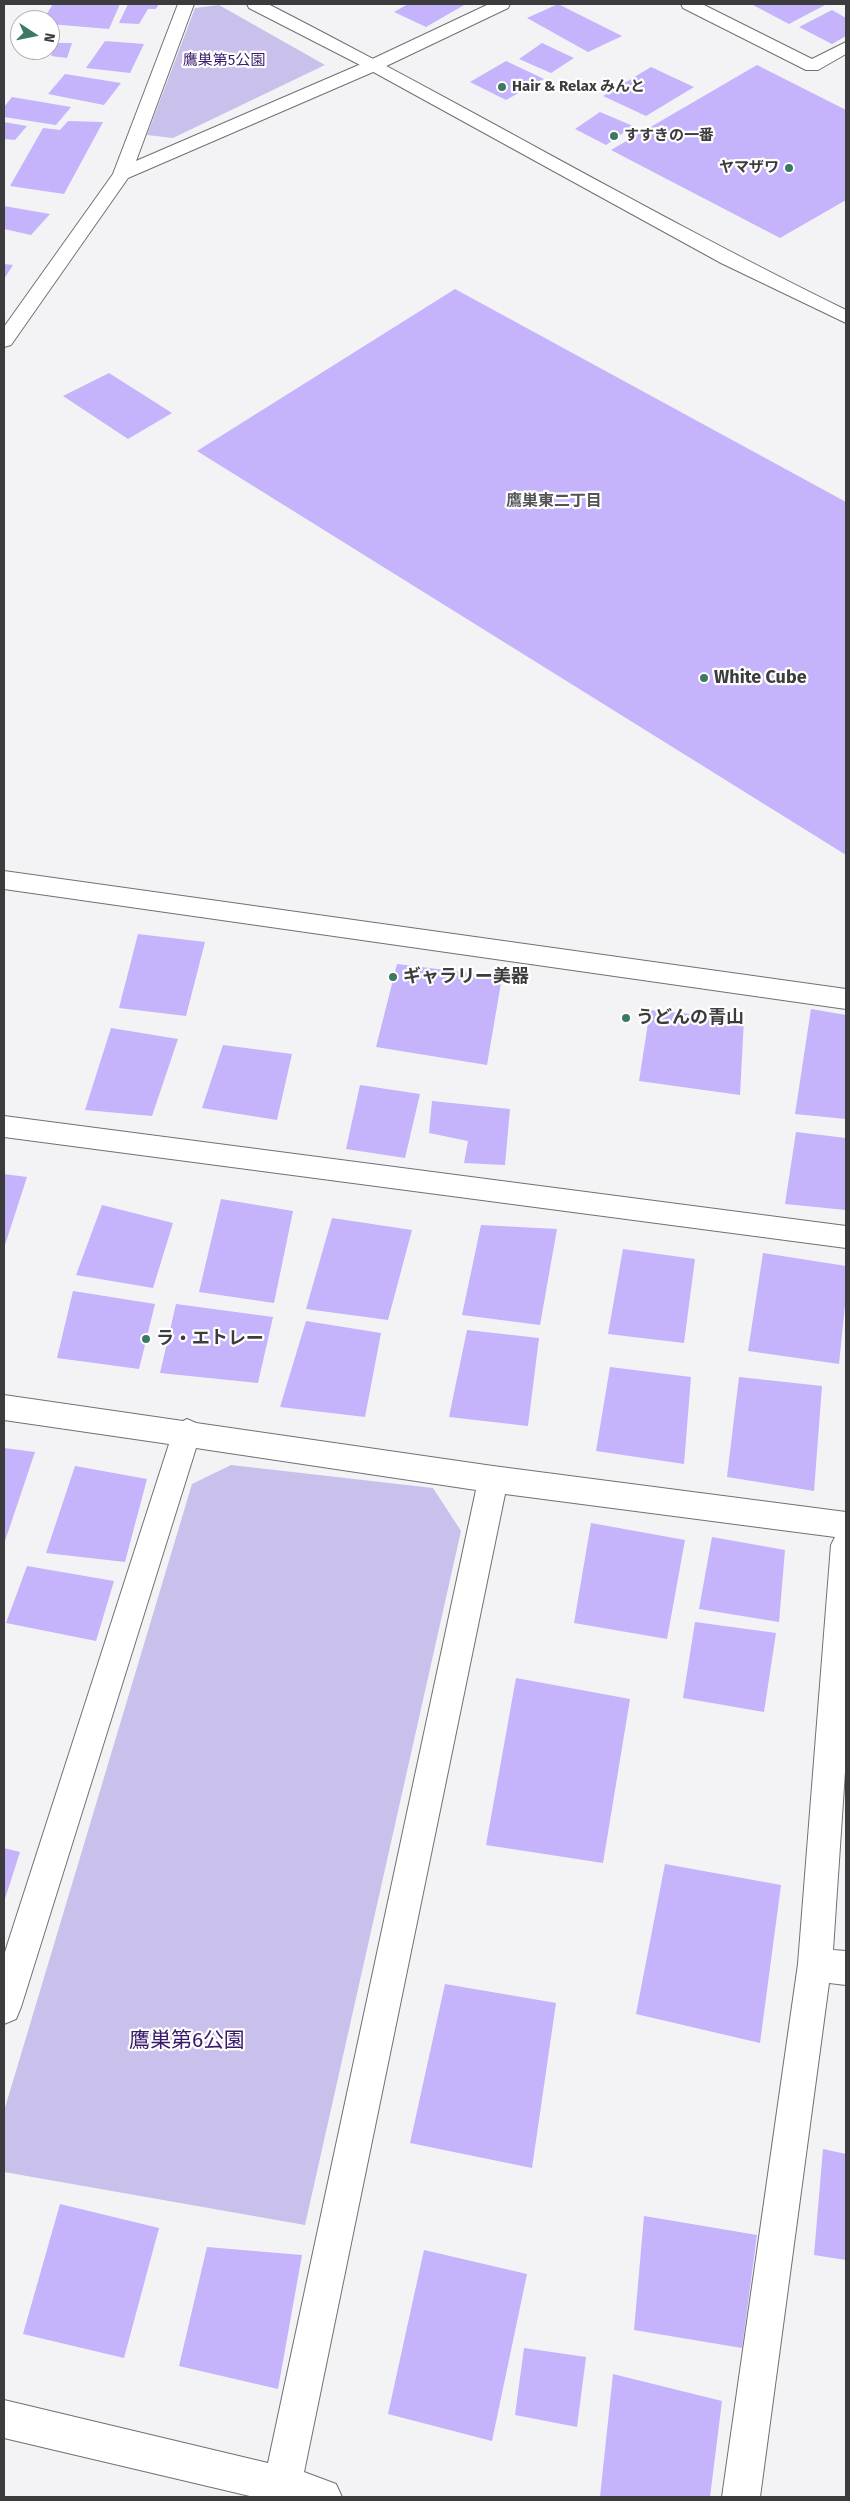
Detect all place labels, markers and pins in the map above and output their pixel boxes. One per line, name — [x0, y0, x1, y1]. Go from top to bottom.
place label: Hair & Relax みんと — [512, 78, 645, 96]
marker: Hair & Relax みんと — [496, 81, 508, 93]
place label: すすきの一番 — [624, 127, 714, 145]
marker: すすきの一番 — [608, 130, 620, 142]
place label: ヤマザワ — [719, 159, 779, 177]
marker: ヤマザワ — [783, 162, 795, 174]
place label: White Cube — [714, 667, 807, 689]
marker: White Cube — [698, 672, 710, 684]
place label: ギャラリー美器 — [403, 966, 529, 988]
marker: ギャラリー美器 — [387, 971, 399, 983]
place label: うどんの青山 — [636, 1007, 744, 1029]
marker: うどんの青山 — [620, 1012, 632, 1024]
place label: ラ・エトレー — [156, 1328, 264, 1350]
marker: ラ・エトレー — [140, 1333, 152, 1345]

